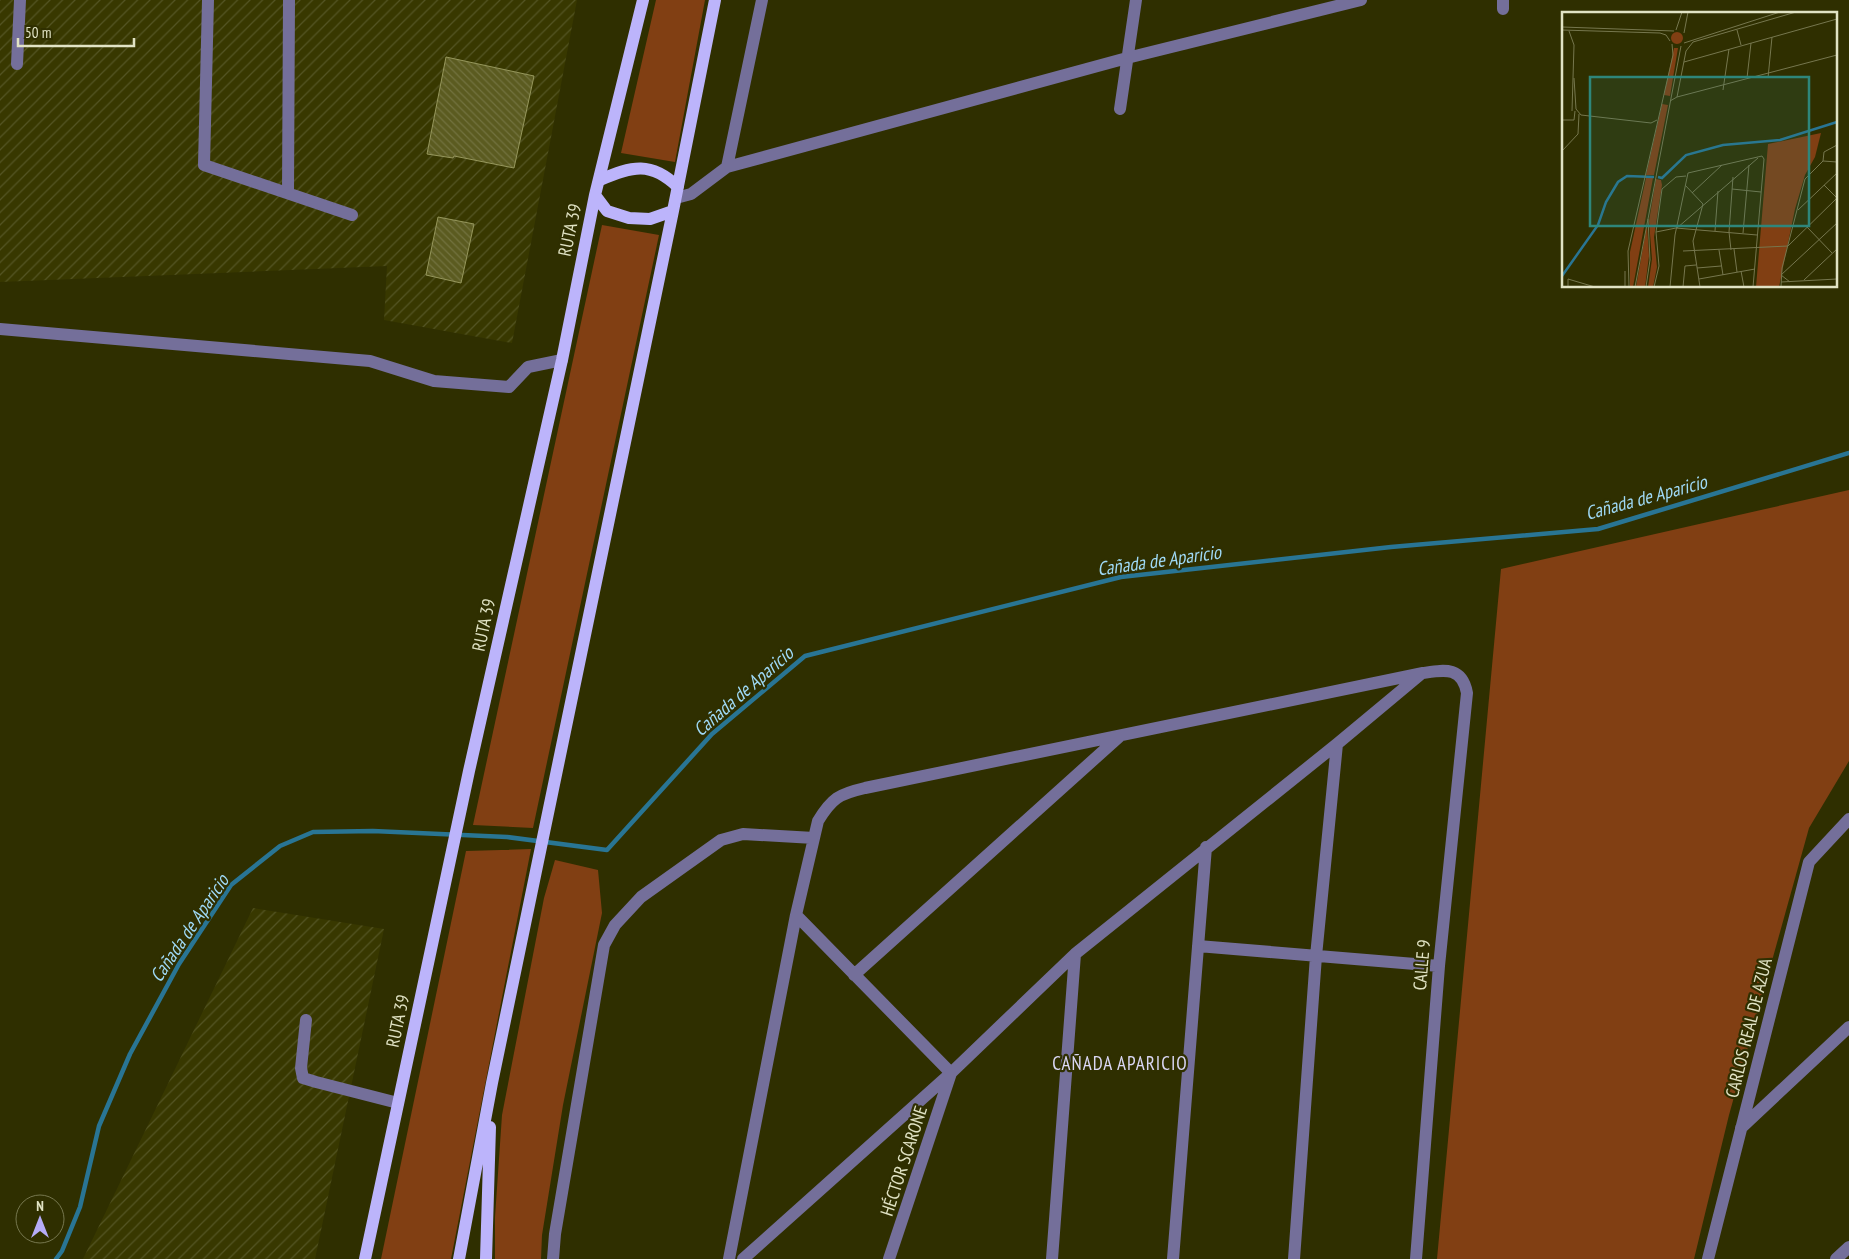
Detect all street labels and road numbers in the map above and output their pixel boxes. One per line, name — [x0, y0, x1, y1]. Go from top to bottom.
street label: RUTA 39 — [553, 202, 586, 258]
street label: RUTA 39 — [467, 597, 500, 653]
street label: CALLE 9 — [1408, 939, 1435, 991]
street label: CARLOS REAL DE AZUA — [1720, 955, 1777, 1100]
street label: RUTA 39 — [381, 993, 414, 1049]
street label: HÉCTOR SCARONE — [875, 1103, 932, 1219]

